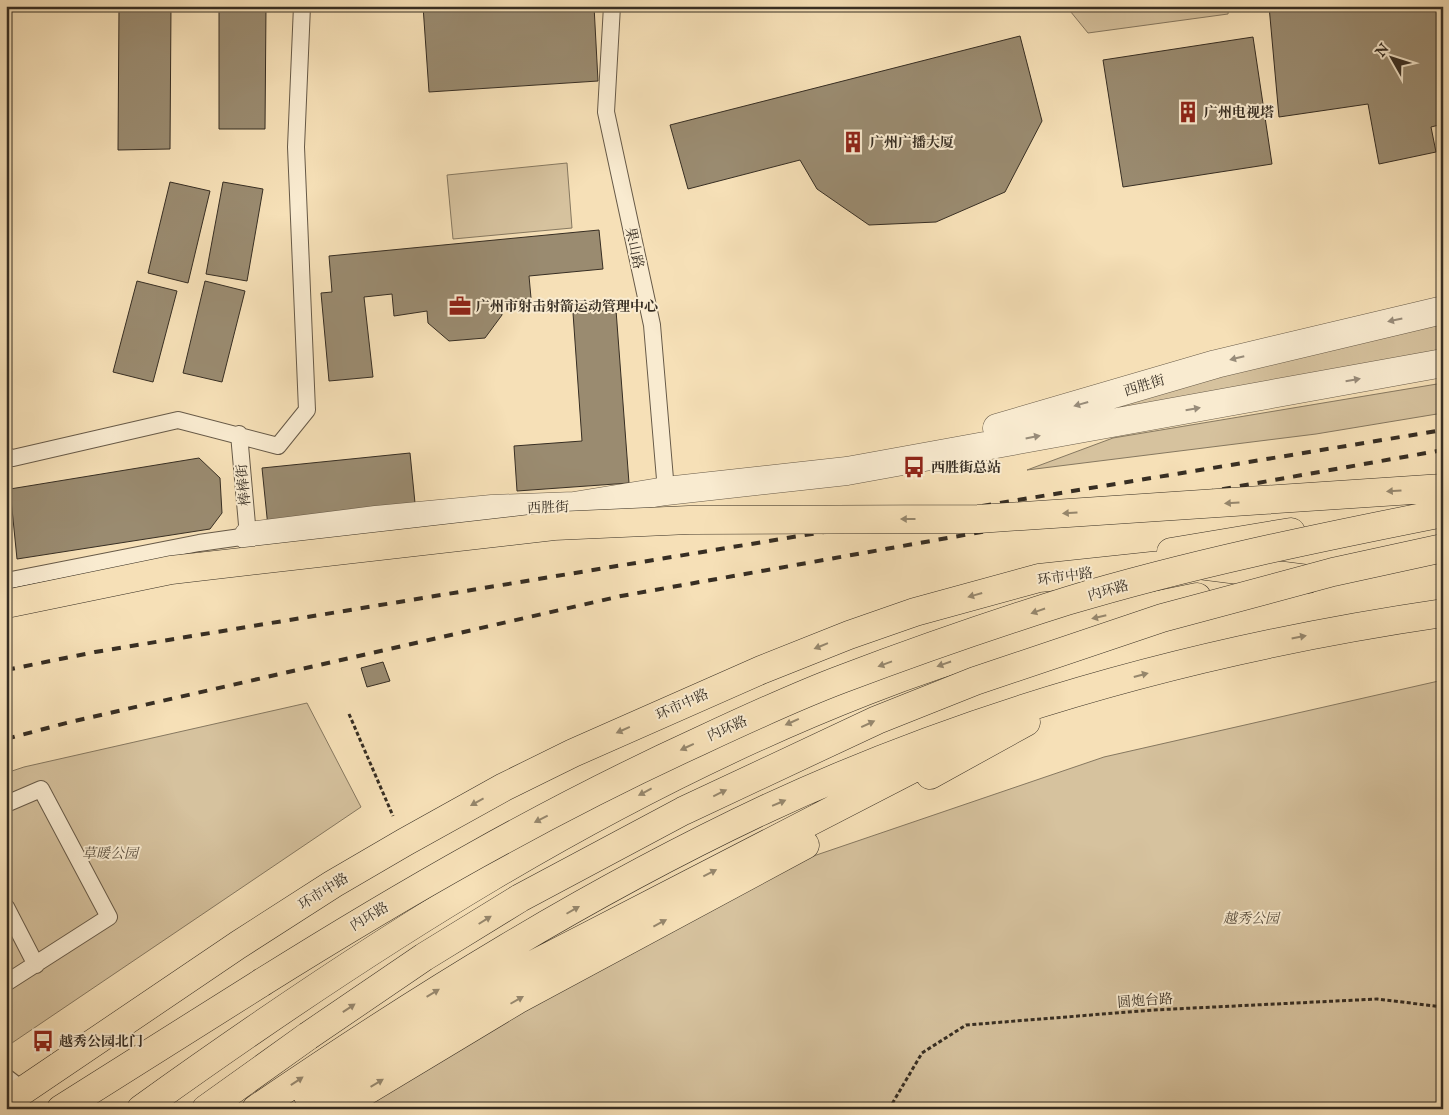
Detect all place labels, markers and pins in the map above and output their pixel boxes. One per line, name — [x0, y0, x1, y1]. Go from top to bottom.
building icon: 广州电视塔 — [1175, 99, 1201, 125]
place label: 广州电视塔 — [1204, 104, 1274, 122]
building icon: 广州广播大厦 — [840, 129, 866, 155]
place label: 广州广播大厦 — [870, 134, 954, 152]
office icon: 广州市射击射箭运动管理中心 — [447, 293, 473, 319]
place label: 广州市射击射箭运动管理中心 — [476, 298, 658, 316]
bus stop icon: 西胜街总站 — [901, 454, 927, 480]
place label: 西胜街总站 — [931, 459, 1001, 477]
bus stop icon: 越秀公园北门 — [30, 1028, 56, 1054]
place label: 越秀公园北门 — [59, 1033, 143, 1051]

